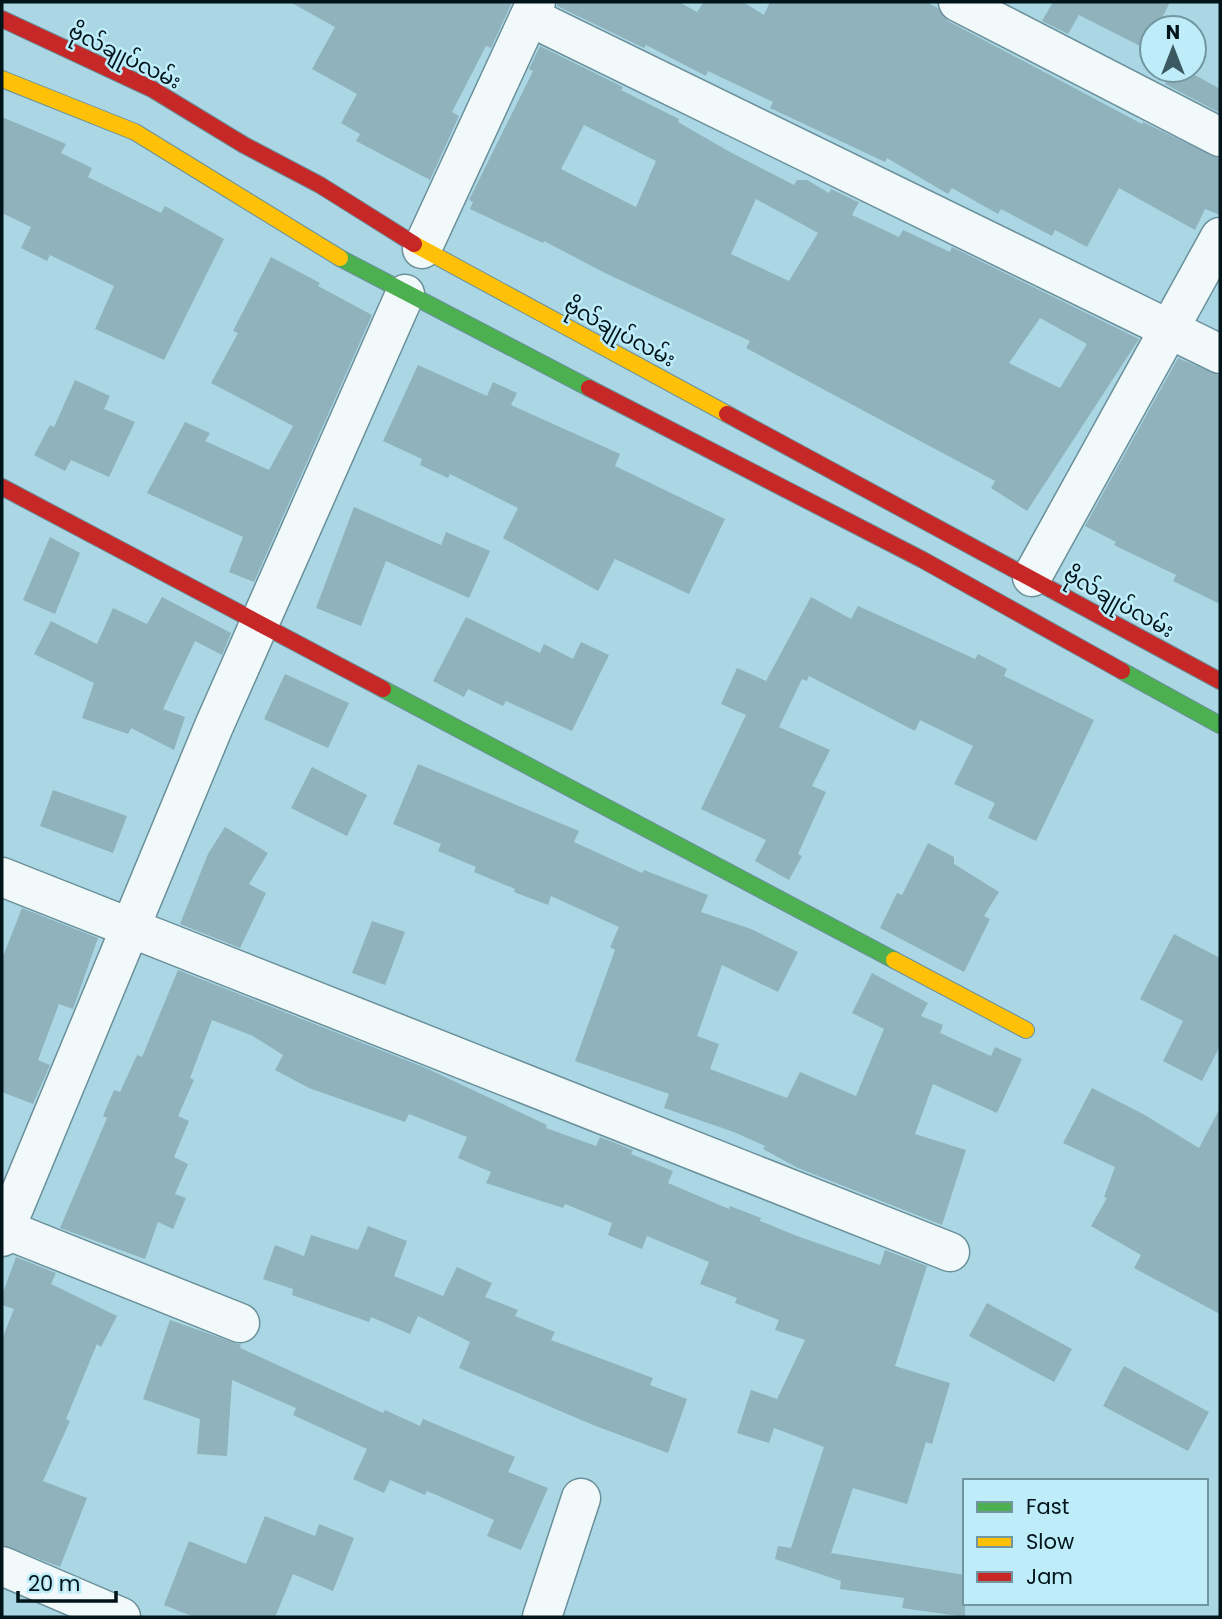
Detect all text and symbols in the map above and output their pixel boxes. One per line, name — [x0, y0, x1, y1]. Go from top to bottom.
north arrow — [1138, 14, 1208, 84]
street label: ဗိုလ်ချုပ်လမ်း — [62, 15, 187, 99]
text: N — [1166, 19, 1180, 46]
street label: ဗိုလ်ချုပ်လမ်း — [557, 290, 681, 377]
street label: ဗိုလ်ချုပ်လမ်း — [1057, 559, 1180, 648]
legend — [963, 1479, 1208, 1605]
text: Fast — [1026, 1492, 1069, 1521]
text: Slow — [1026, 1527, 1074, 1556]
scale bar — [18, 1560, 116, 1604]
text: Jam — [1026, 1562, 1073, 1591]
text: 20 m — [28, 1569, 81, 1598]

